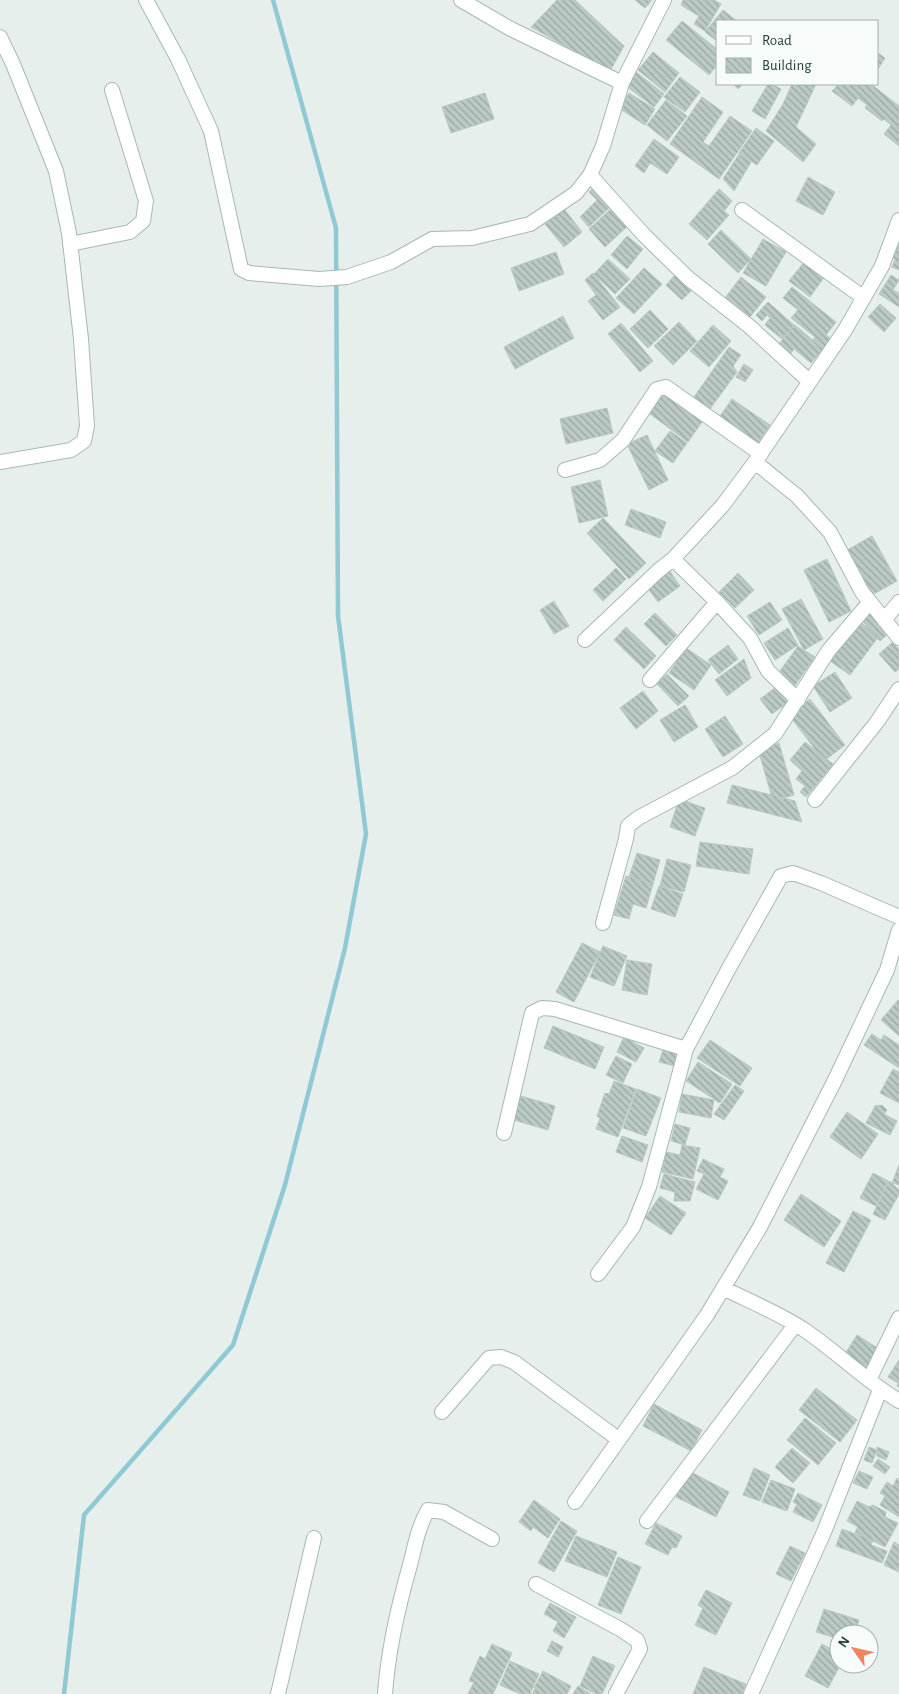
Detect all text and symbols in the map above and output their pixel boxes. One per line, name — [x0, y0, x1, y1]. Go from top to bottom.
legend — [716, 20, 879, 85]
text: Road — [762, 33, 792, 48]
text: Building — [762, 58, 812, 73]
north arrow — [829, 1624, 879, 1674]
text: N — [836, 1634, 853, 1650]

